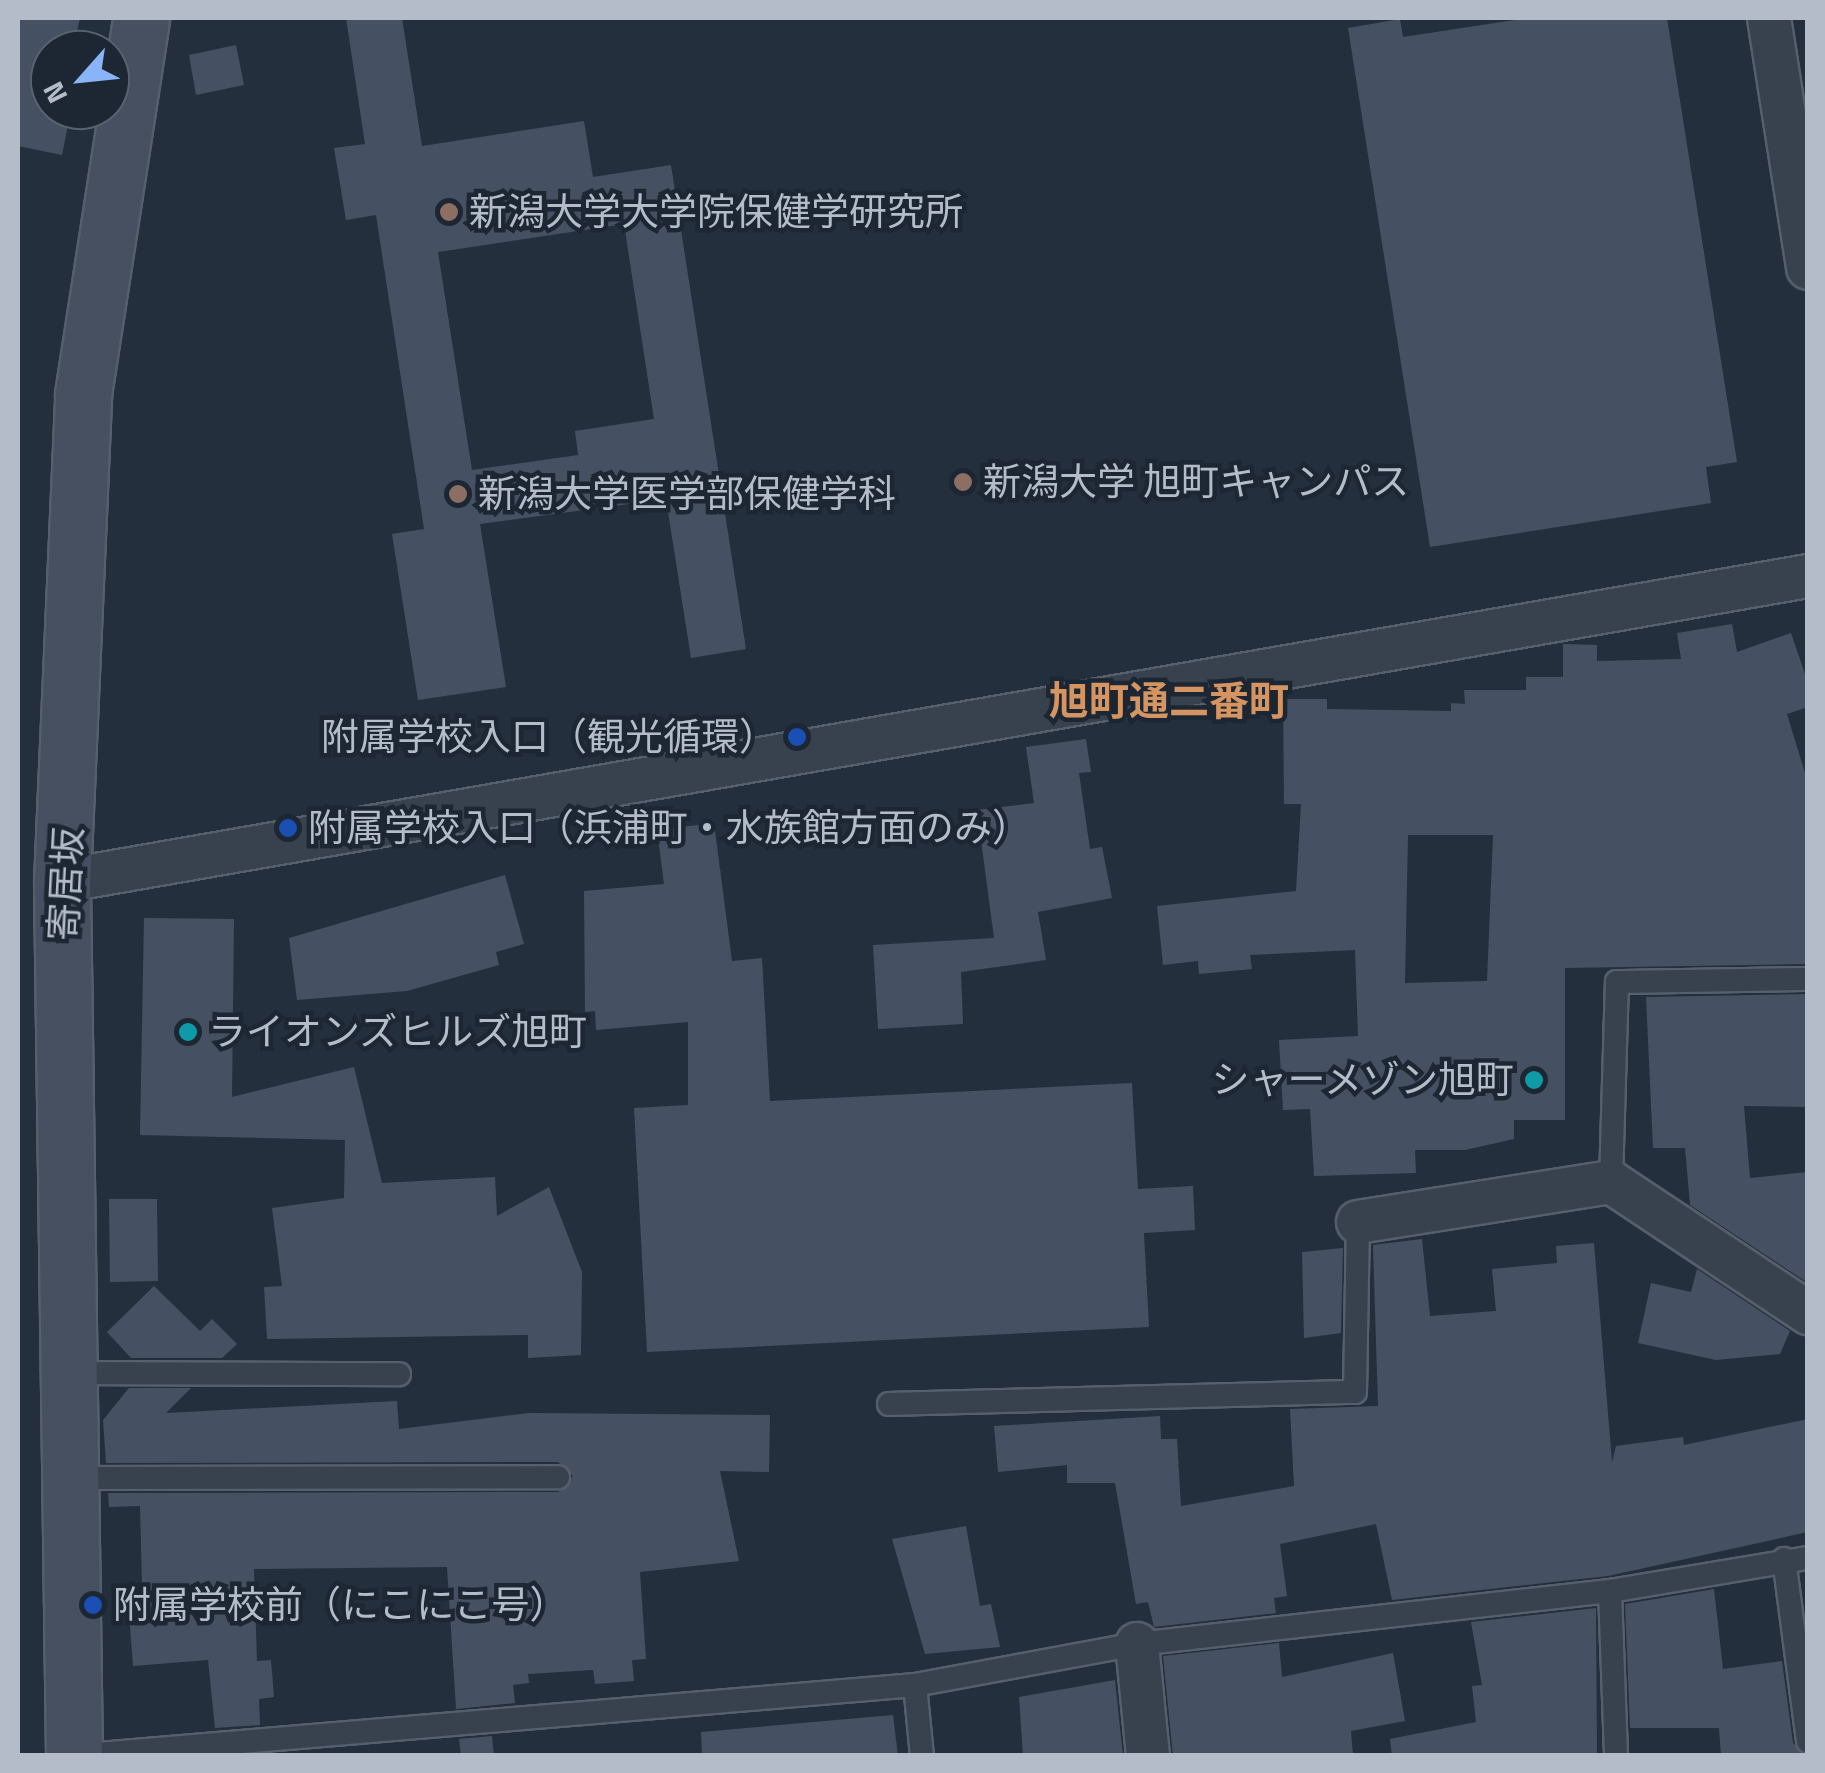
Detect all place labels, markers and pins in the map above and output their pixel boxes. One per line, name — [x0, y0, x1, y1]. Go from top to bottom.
place label: 新潟大学大学院保健学研究所 — [469, 189, 963, 235]
marker: 新潟大学大学院保健学研究所 — [438, 201, 460, 223]
place label: 新潟大学 旭町キャンパス — [983, 459, 1409, 505]
place label: 新潟大学医学部保健学科 — [478, 471, 896, 517]
marker: 新潟大学 旭町キャンパス — [952, 471, 974, 493]
marker: 新潟大学医学部保健学科 — [447, 483, 469, 505]
place label: 附属学校入口（観光循環） — [321, 714, 777, 760]
marker: 附属学校入口（観光循環） — [786, 726, 808, 748]
place label: 附属学校入口（浜浦町・水族館方面のみ） — [308, 805, 1030, 851]
marker: 附属学校入口（浜浦町・水族館方面のみ） — [277, 817, 299, 839]
place label: ライオンズヒルズ旭町 — [208, 1009, 588, 1055]
marker: ライオンズヒルズ旭町 — [177, 1021, 199, 1043]
place label: シャーメゾン旭町 — [1210, 1057, 1514, 1103]
marker: シャーメゾン旭町 — [1523, 1069, 1545, 1091]
place label: 附属学校前（にこにこ号） — [113, 1582, 569, 1628]
marker: 附属学校前（にこにこ号） — [82, 1594, 104, 1616]

